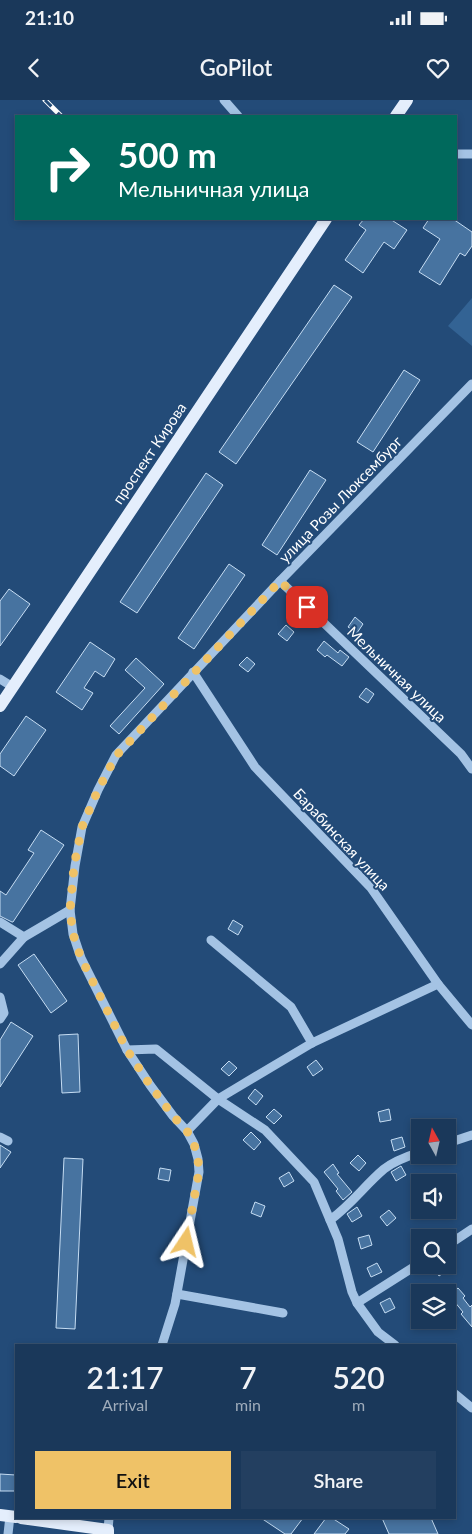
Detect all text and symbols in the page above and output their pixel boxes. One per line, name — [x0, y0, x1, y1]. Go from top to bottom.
text: 21:10 — [25, 6, 74, 29]
icon: back — [20, 54, 48, 82]
text: GoPilot — [200, 54, 272, 81]
icon: heart — [424, 54, 452, 82]
text: 500 m — [118, 133, 217, 175]
icon: right — [35, 135, 100, 200]
text: Мельничная улица — [118, 175, 309, 202]
street label: проспект Кирова — [108, 399, 190, 507]
street label: улица Розы Люксембург — [275, 432, 405, 566]
pin — [286, 586, 328, 628]
icon: arrive — [293, 593, 321, 621]
street label: Мельничная улица — [344, 622, 450, 726]
street label: Барабинская улица — [290, 784, 394, 894]
north arrow — [411, 1119, 456, 1164]
map controls — [411, 1119, 456, 1329]
button: sound — [411, 1174, 456, 1219]
position arrow — [159, 1215, 211, 1267]
button: search — [411, 1229, 456, 1274]
button: layers — [411, 1284, 456, 1329]
text: 21:17 — [86, 1359, 164, 1395]
text: 7 — [239, 1359, 257, 1395]
text: 520 — [332, 1359, 385, 1395]
text: Arrival — [102, 1395, 148, 1414]
text: min — [235, 1395, 261, 1414]
text: m — [352, 1395, 365, 1414]
button: Exit — [35, 1451, 231, 1509]
button: Share — [241, 1451, 436, 1509]

